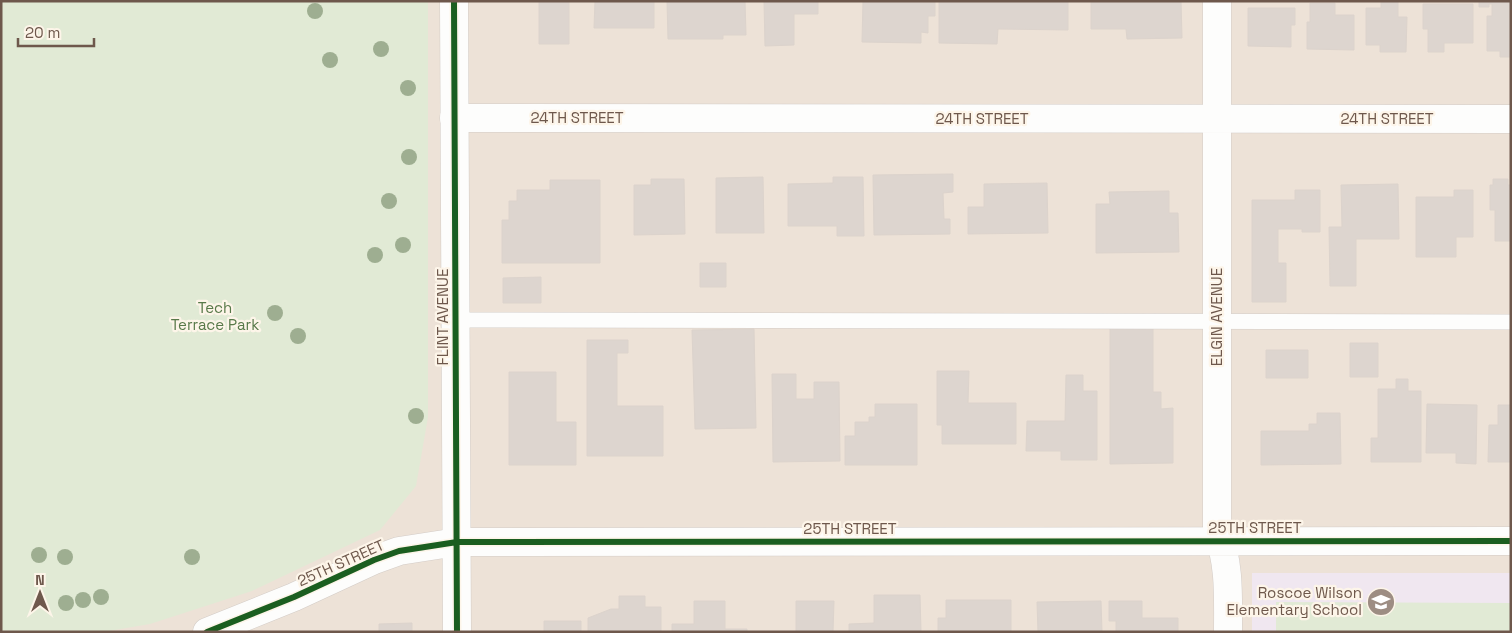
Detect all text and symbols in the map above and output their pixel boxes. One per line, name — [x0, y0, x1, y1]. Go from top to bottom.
scale bar — [18, 15, 94, 47]
text: 20 m — [25, 23, 60, 42]
street label: 24TH STREET — [530, 108, 624, 127]
street label: 24TH STREET — [935, 109, 1029, 128]
street label: 24TH STREET — [1340, 109, 1434, 128]
street label: ELGIN AVENUE — [1207, 268, 1226, 366]
street label: FLINT AVENUE — [433, 269, 452, 365]
park label: Tech Terrace Park — [171, 298, 259, 334]
street label: 25TH STREET — [1208, 518, 1302, 537]
street label: 25TH STREET — [803, 519, 897, 538]
street label: 25TH STREET — [294, 535, 387, 590]
north arrow — [15, 568, 65, 618]
text: N — [35, 571, 45, 589]
place label: Roscoe Wilson Elementary School — [1226, 583, 1362, 619]
school or university icon: Roscoe Wilson Elementary School — [1366, 587, 1396, 617]

